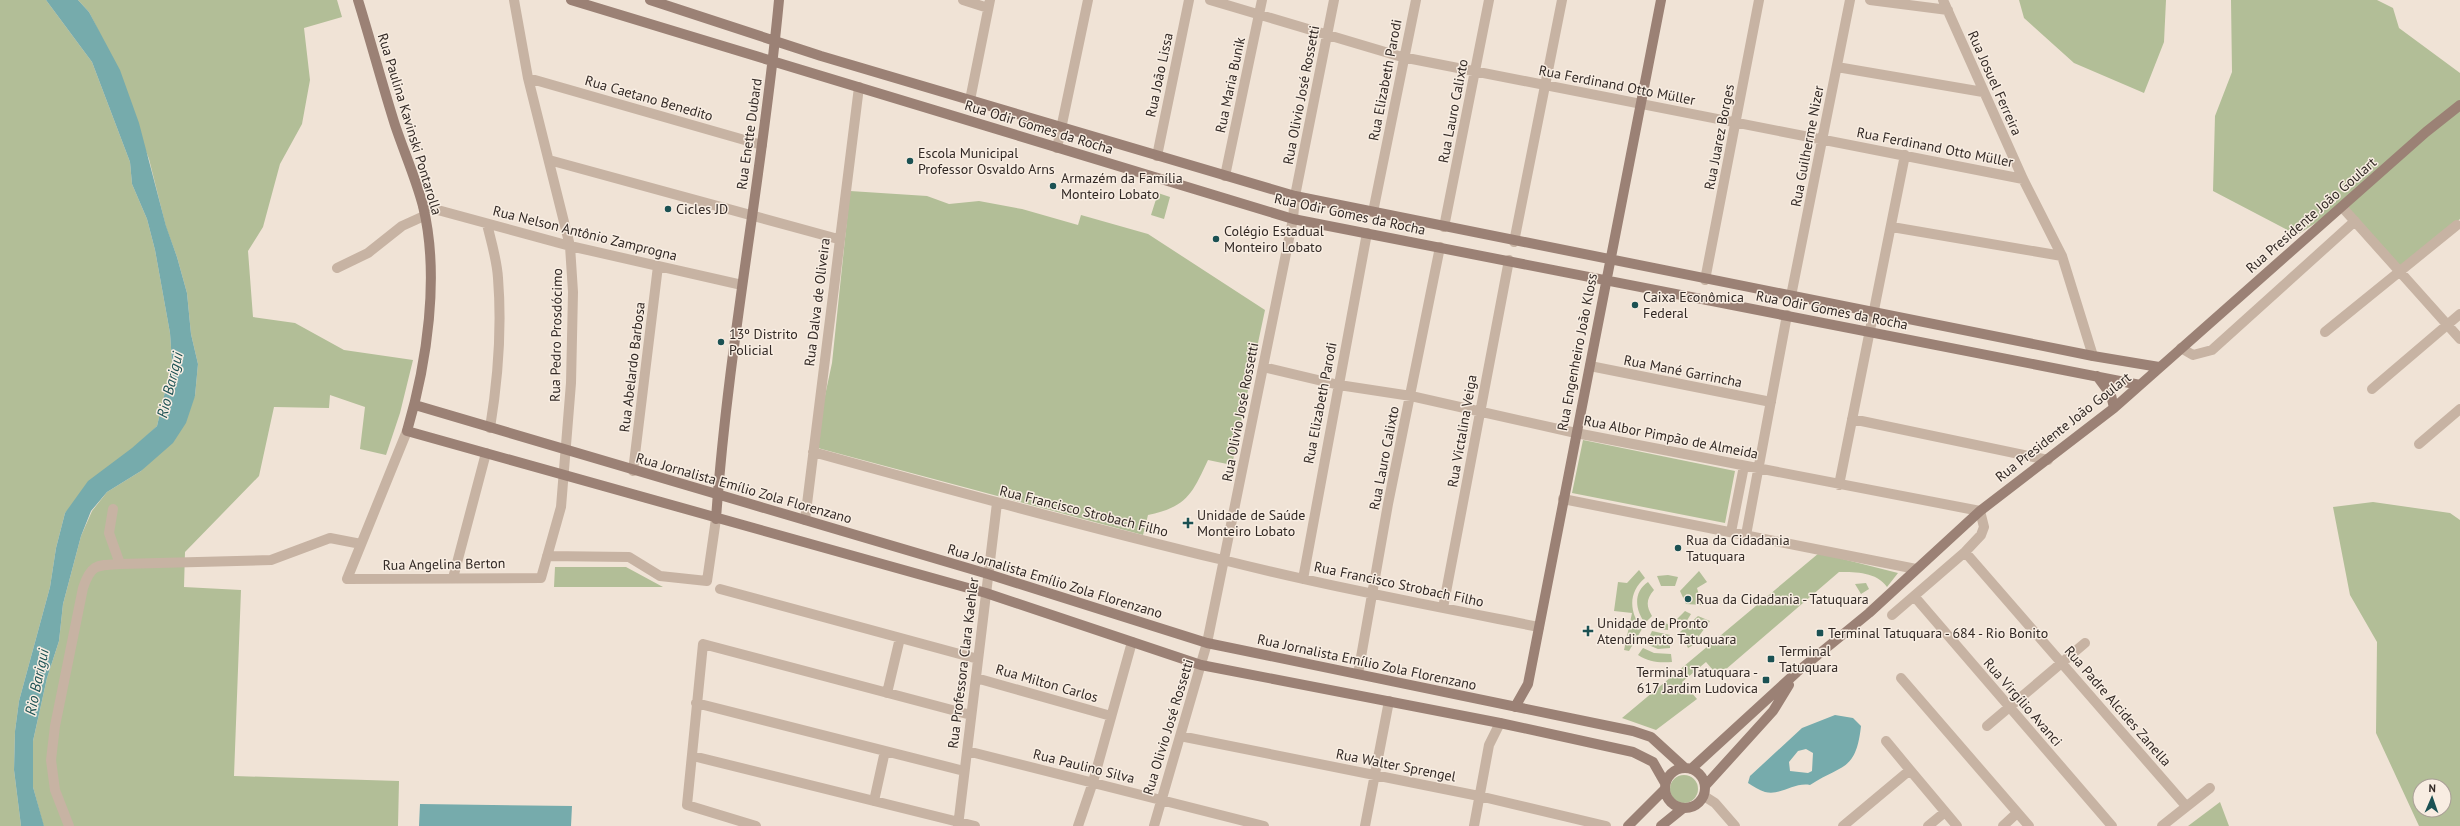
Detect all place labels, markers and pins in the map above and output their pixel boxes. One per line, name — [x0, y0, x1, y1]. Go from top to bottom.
place label: Escola Municipal Professor Osvaldo Arns — [918, 144, 1055, 178]
marker: Escola Municipal Professor Osvaldo Arns — [905, 156, 915, 166]
place label: Armazém da Família Monteiro Lobato — [1061, 169, 1183, 203]
marker: Armazém da Família Monteiro Lobato — [1048, 181, 1058, 191]
place label: Cicles JD — [676, 200, 728, 218]
marker: Cicles JD — [663, 204, 673, 214]
place label: Colégio Estadual Monteiro Lobato — [1224, 222, 1324, 256]
marker: Colégio Estadual Monteiro Lobato — [1211, 234, 1221, 244]
place label: Caixa Econômica Federal — [1643, 288, 1744, 322]
marker: Caixa Econômica Federal — [1630, 300, 1640, 310]
place label: 13º Distrito Policial — [729, 325, 798, 359]
marker: 13º Distrito Policial — [716, 337, 726, 347]
place label: Unidade de Saúde Monteiro Lobato — [1197, 506, 1305, 540]
marker: Unidade de Saúde Monteiro Lobato — [1182, 517, 1194, 529]
place label: Rua da Cidadania Tatuquara — [1686, 531, 1790, 565]
marker: Rua da Cidadania Tatuquara — [1673, 543, 1683, 553]
place label: Rua da Cidadania - Tatuquara — [1696, 590, 1869, 608]
marker: Rua da Cidadania - Tatuquara — [1683, 594, 1693, 604]
place label: Unidade de Pronto Atendimento Tatuquara — [1597, 614, 1736, 648]
place label: Terminal Tatuquara - 684 - Rio Bonito — [1828, 624, 2048, 642]
marker: Unidade de Pronto Atendimento Tatuquara — [1582, 625, 1594, 637]
marker: Terminal Tatuquara - 684 - Rio Bonito — [1815, 628, 1825, 638]
place label: Terminal Tatuquara — [1779, 642, 1838, 676]
marker: Terminal Tatuquara — [1766, 654, 1776, 664]
place label: Terminal Tatuquara - 617 Jardim Ludovica — [1636, 663, 1758, 697]
marker: Terminal Tatuquara - 617 Jardim Ludovica — [1761, 675, 1771, 685]

